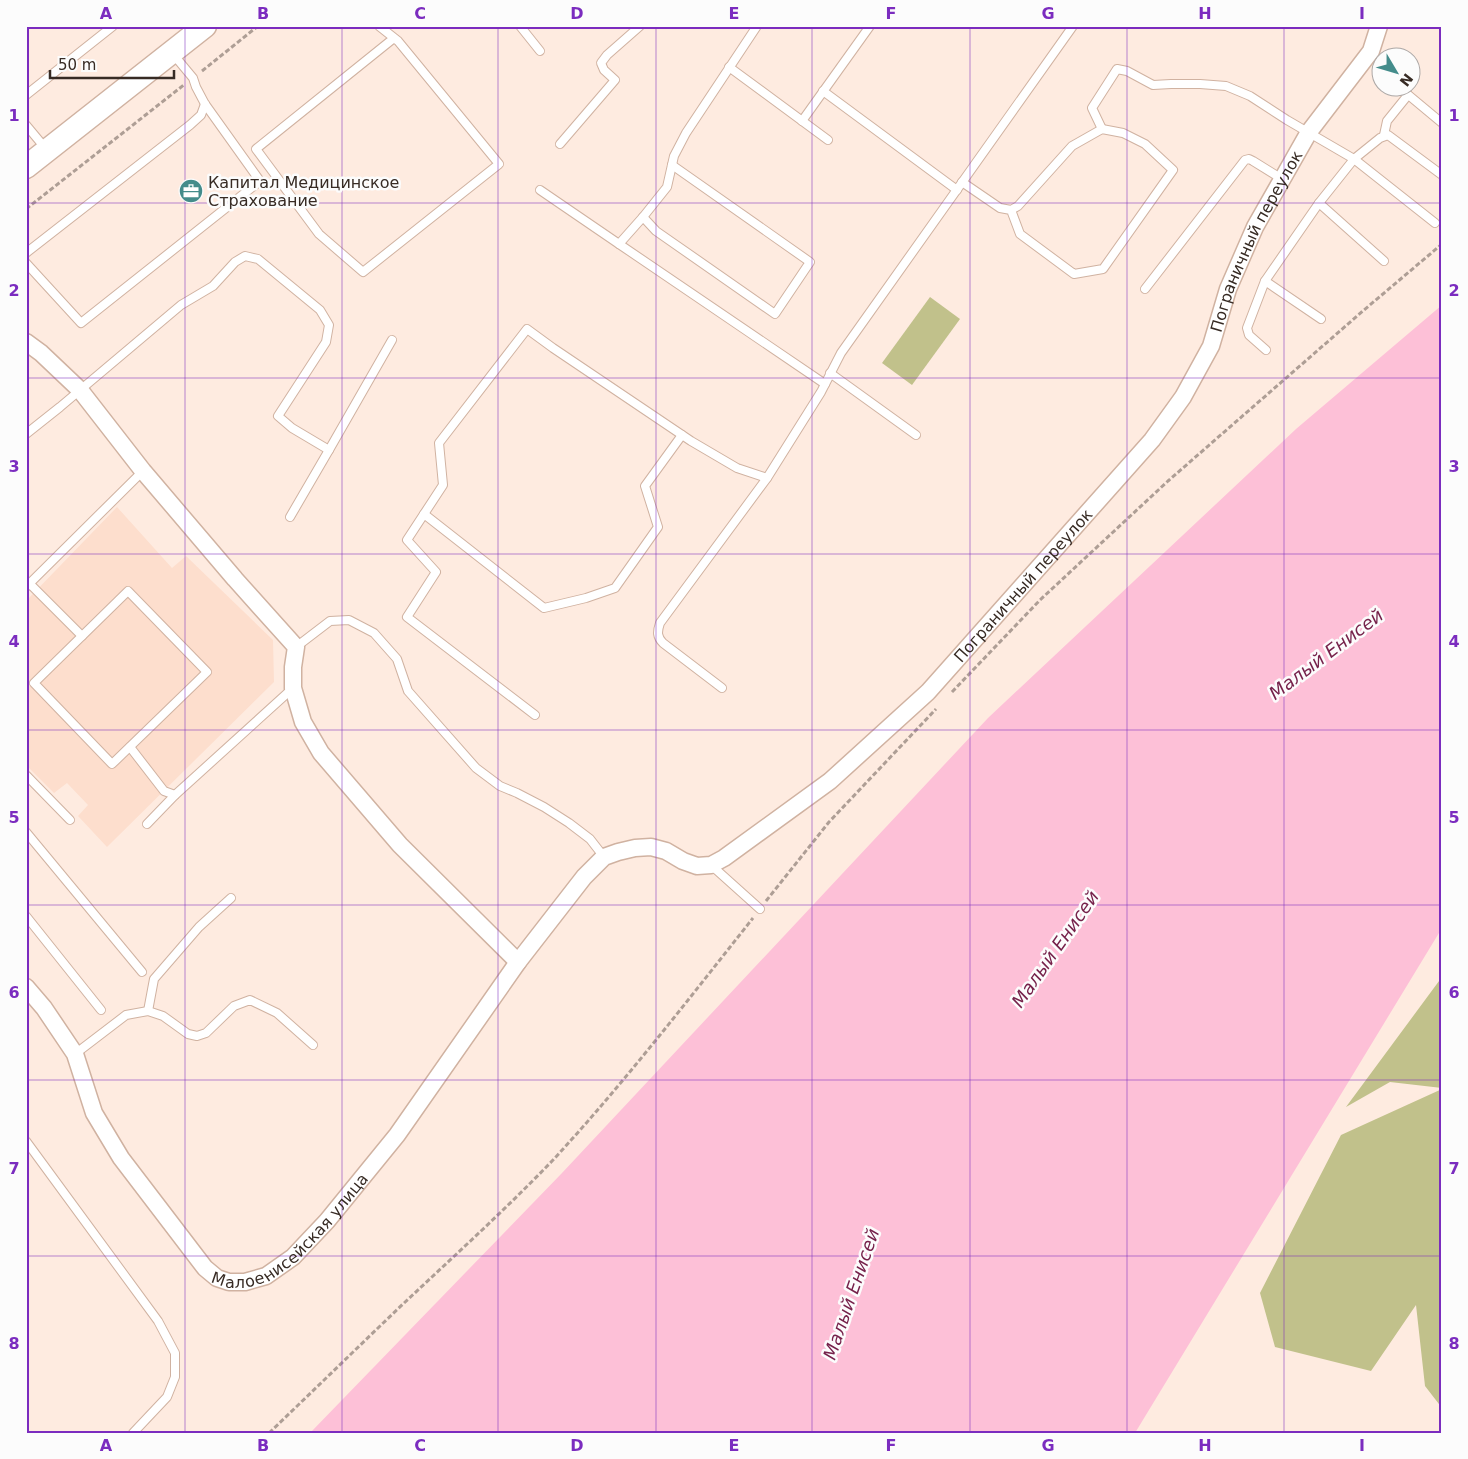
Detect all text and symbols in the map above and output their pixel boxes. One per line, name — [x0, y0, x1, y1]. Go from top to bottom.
text: A — [100, 4, 113, 23]
text: B — [257, 4, 269, 23]
text: C — [414, 4, 426, 23]
text: D — [570, 4, 584, 23]
text: E — [729, 4, 739, 23]
text: F — [886, 4, 896, 23]
text: G — [1041, 4, 1055, 23]
text: H — [1198, 4, 1212, 23]
text: I — [1359, 4, 1365, 23]
scale bar — [50, 48, 174, 80]
north arrow — [1370, 48, 1420, 98]
text: 50 m — [58, 56, 96, 74]
text: N — [1396, 70, 1416, 90]
text: 1 — [8, 106, 20, 125]
text: 1 — [1448, 106, 1460, 125]
street label: Пограничный переулок — [1206, 147, 1306, 334]
place label: Капитал Медицинское Страхование — [208, 173, 399, 210]
office icon: Капитал Медицинское Страхование — [178, 178, 204, 204]
text: 2 — [8, 281, 20, 300]
text: 2 — [1448, 281, 1460, 300]
text: 3 — [8, 457, 20, 476]
text: 3 — [1448, 457, 1460, 476]
street label: Пограничный переулок — [950, 504, 1096, 666]
water label: Малый Енисей — [1265, 604, 1387, 704]
text: 4 — [8, 632, 20, 651]
text: 4 — [1448, 632, 1460, 651]
text: 5 — [8, 808, 20, 827]
text: 5 — [1448, 808, 1460, 827]
water label: Малый Енисей — [1007, 887, 1103, 1011]
text: 6 — [8, 983, 20, 1002]
text: 6 — [1448, 983, 1460, 1002]
text: 7 — [8, 1159, 20, 1178]
text: 7 — [1448, 1159, 1460, 1178]
street label: Малоенисейская улица — [209, 1169, 372, 1292]
water label: Малый Енисей — [819, 1225, 883, 1362]
text: 8 — [8, 1334, 20, 1353]
text: 8 — [1448, 1334, 1460, 1353]
text: A — [100, 1436, 113, 1455]
text: B — [257, 1436, 269, 1455]
text: C — [414, 1436, 426, 1455]
text: D — [570, 1436, 584, 1455]
text: E — [729, 1436, 739, 1455]
text: F — [886, 1436, 896, 1455]
text: G — [1041, 1436, 1055, 1455]
text: H — [1198, 1436, 1212, 1455]
text: I — [1359, 1436, 1365, 1455]

